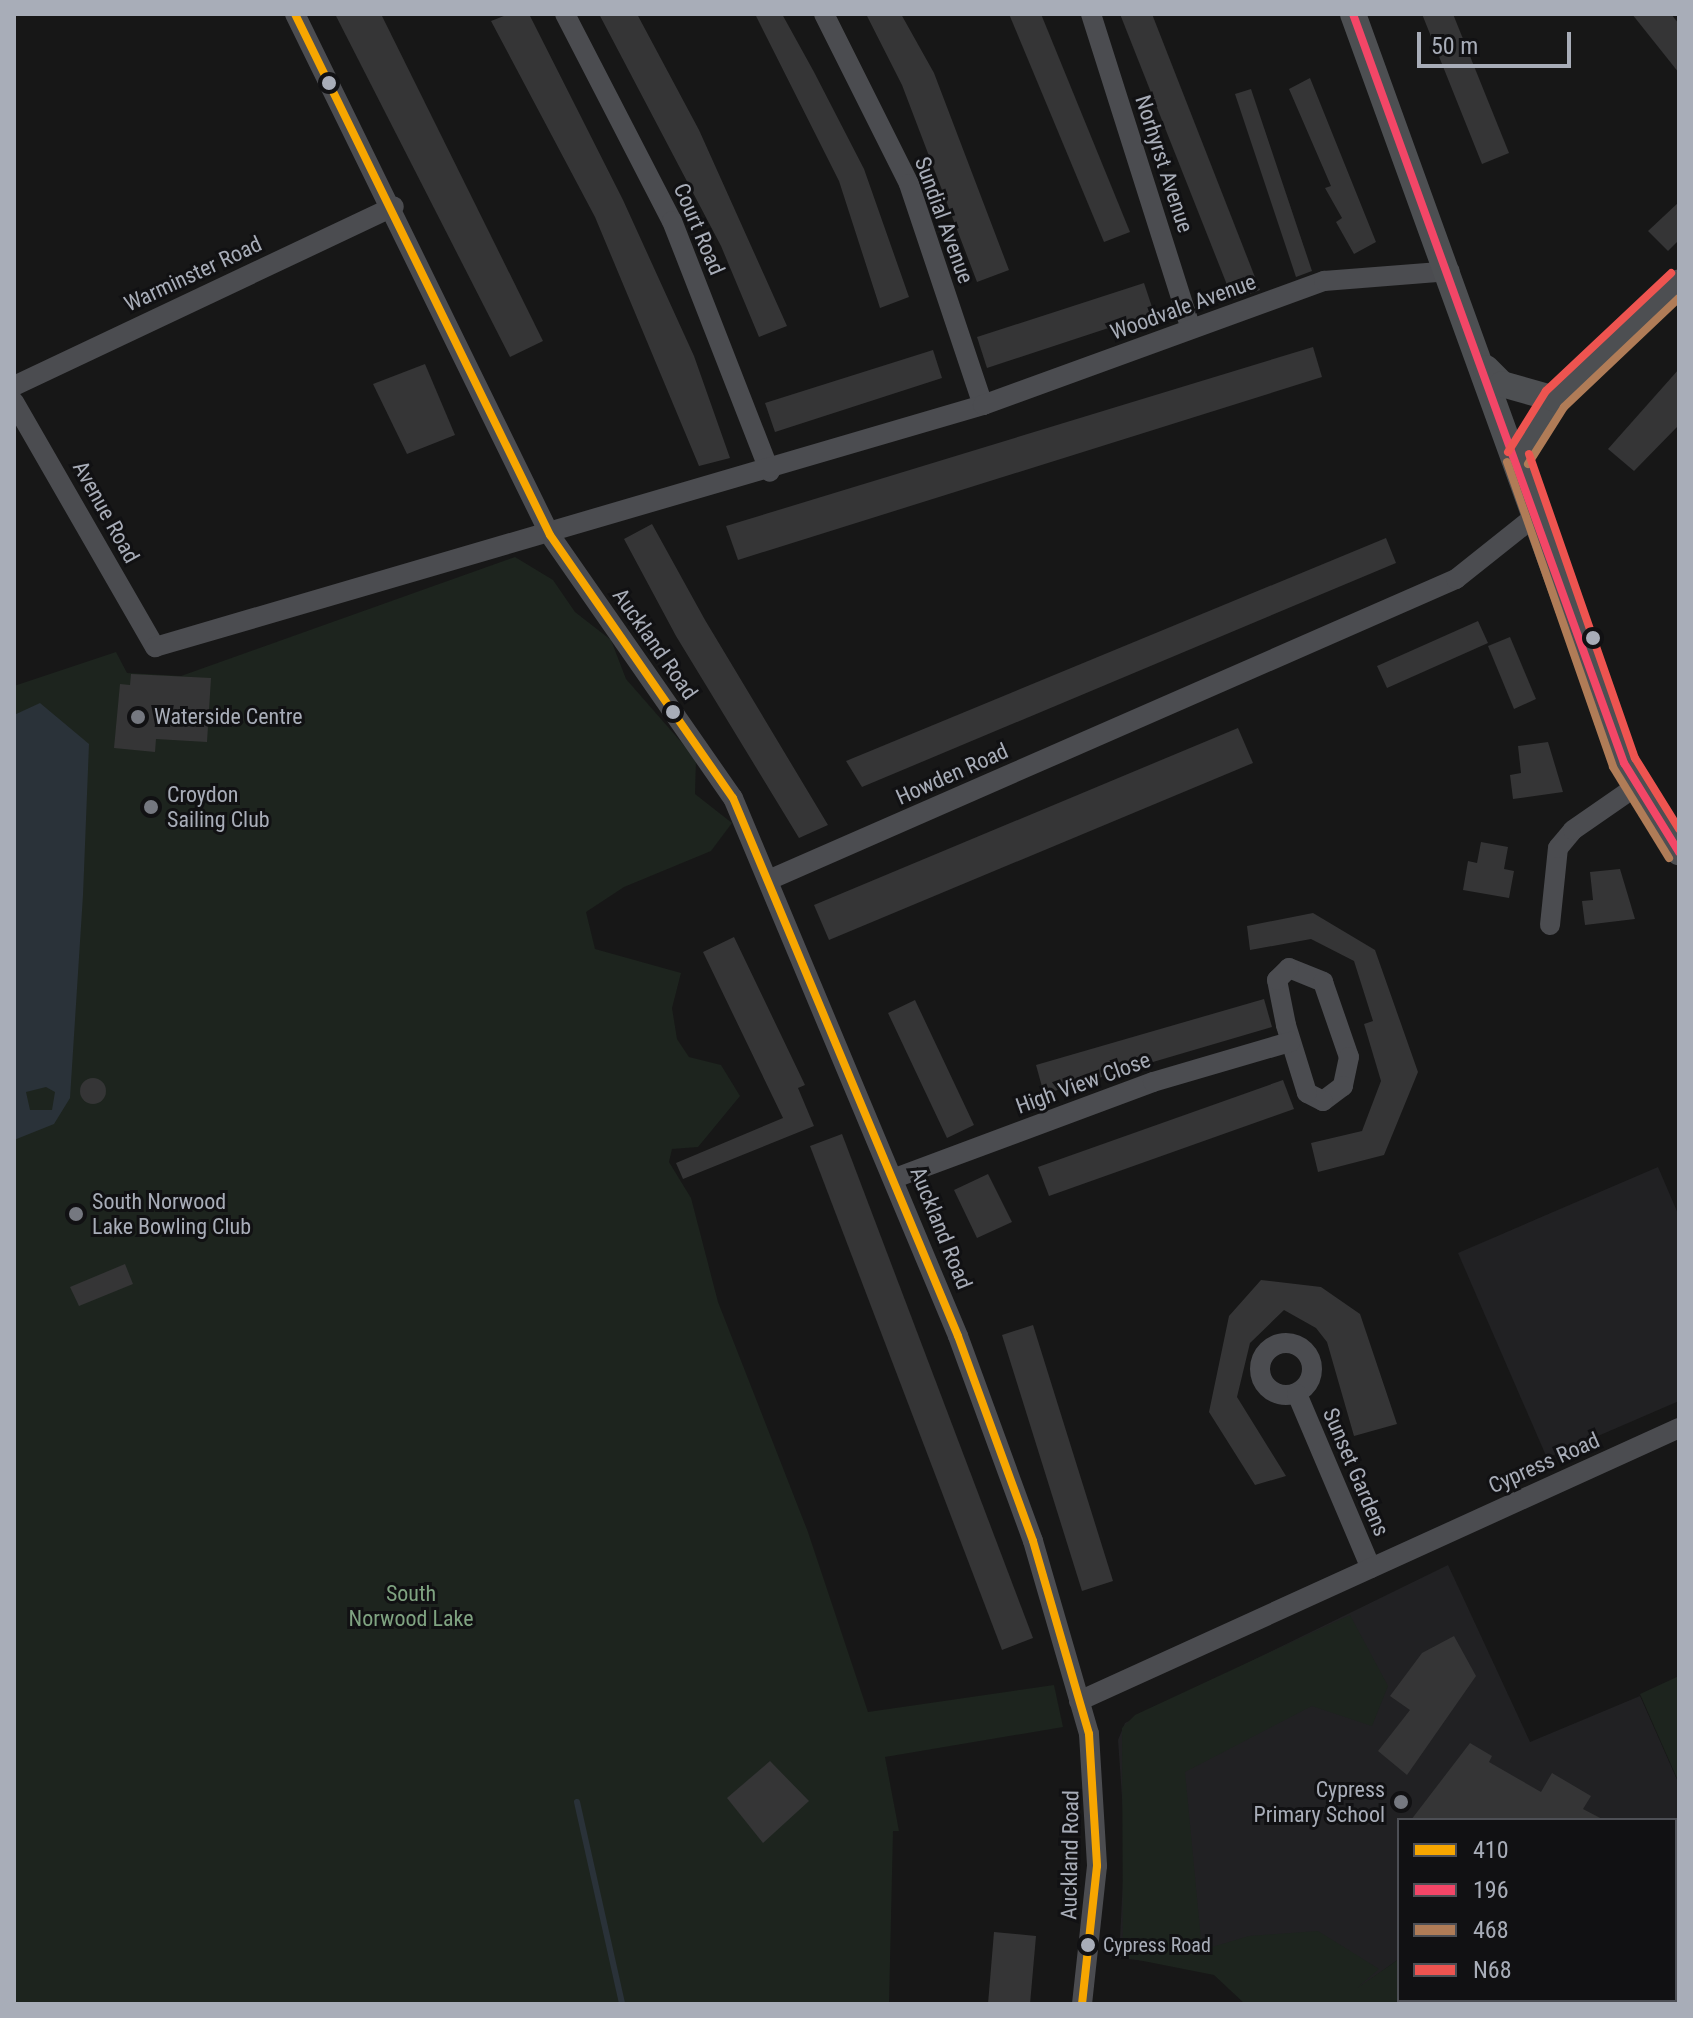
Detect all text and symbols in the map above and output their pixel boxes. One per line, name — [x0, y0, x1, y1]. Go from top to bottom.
scale bar — [1421, 16, 1575, 66]
text: 50 m — [1431, 32, 1478, 60]
unlabelled marker — [321, 75, 337, 91]
street label: Norhyrst Avenue — [1129, 92, 1199, 236]
street label: Sundial Avenue — [909, 153, 979, 287]
street label: Court Road — [668, 179, 730, 279]
street label: Warminster Road — [120, 231, 266, 317]
street label: Woodvale Avenue — [1107, 268, 1259, 346]
street label: Avenue Road — [67, 456, 145, 568]
street label: Auckland Road — [607, 583, 703, 705]
unlabelled marker — [1585, 630, 1601, 646]
place label: Waterside Centre — [154, 704, 303, 730]
unlabelled marker — [665, 704, 681, 720]
marker: Waterside Centre — [129, 708, 147, 726]
street label: Howden Road — [892, 738, 1012, 810]
place label: Croydon Sailing Club — [167, 781, 270, 832]
marker: Croydon Sailing Club — [142, 798, 160, 816]
street label: High View Close — [1012, 1046, 1154, 1120]
street label: Auckland Road — [904, 1163, 978, 1293]
place label: South Norwood Lake Bowling Club — [92, 1188, 251, 1240]
marker: South Norwood Lake Bowling Club — [67, 1205, 85, 1223]
street label: Sunset Gardens — [1317, 1404, 1395, 1540]
street label: Cypress Road — [1484, 1427, 1604, 1499]
park label: South Norwood Lake — [349, 1580, 473, 1632]
place label: Cypress Primary School — [1254, 1776, 1385, 1828]
street label: Auckland Road — [1056, 1790, 1084, 1920]
marker: Cypress Primary School — [1392, 1793, 1410, 1811]
legend — [1397, 1818, 1677, 2002]
text: 410 — [1473, 1836, 1509, 1864]
text: 196 — [1473, 1876, 1509, 1904]
text: 468 — [1473, 1916, 1509, 1944]
place label: Cypress Road — [1103, 1933, 1211, 1957]
marker: Cypress Road — [1080, 1937, 1096, 1953]
text: N68 — [1473, 1956, 1512, 1984]

